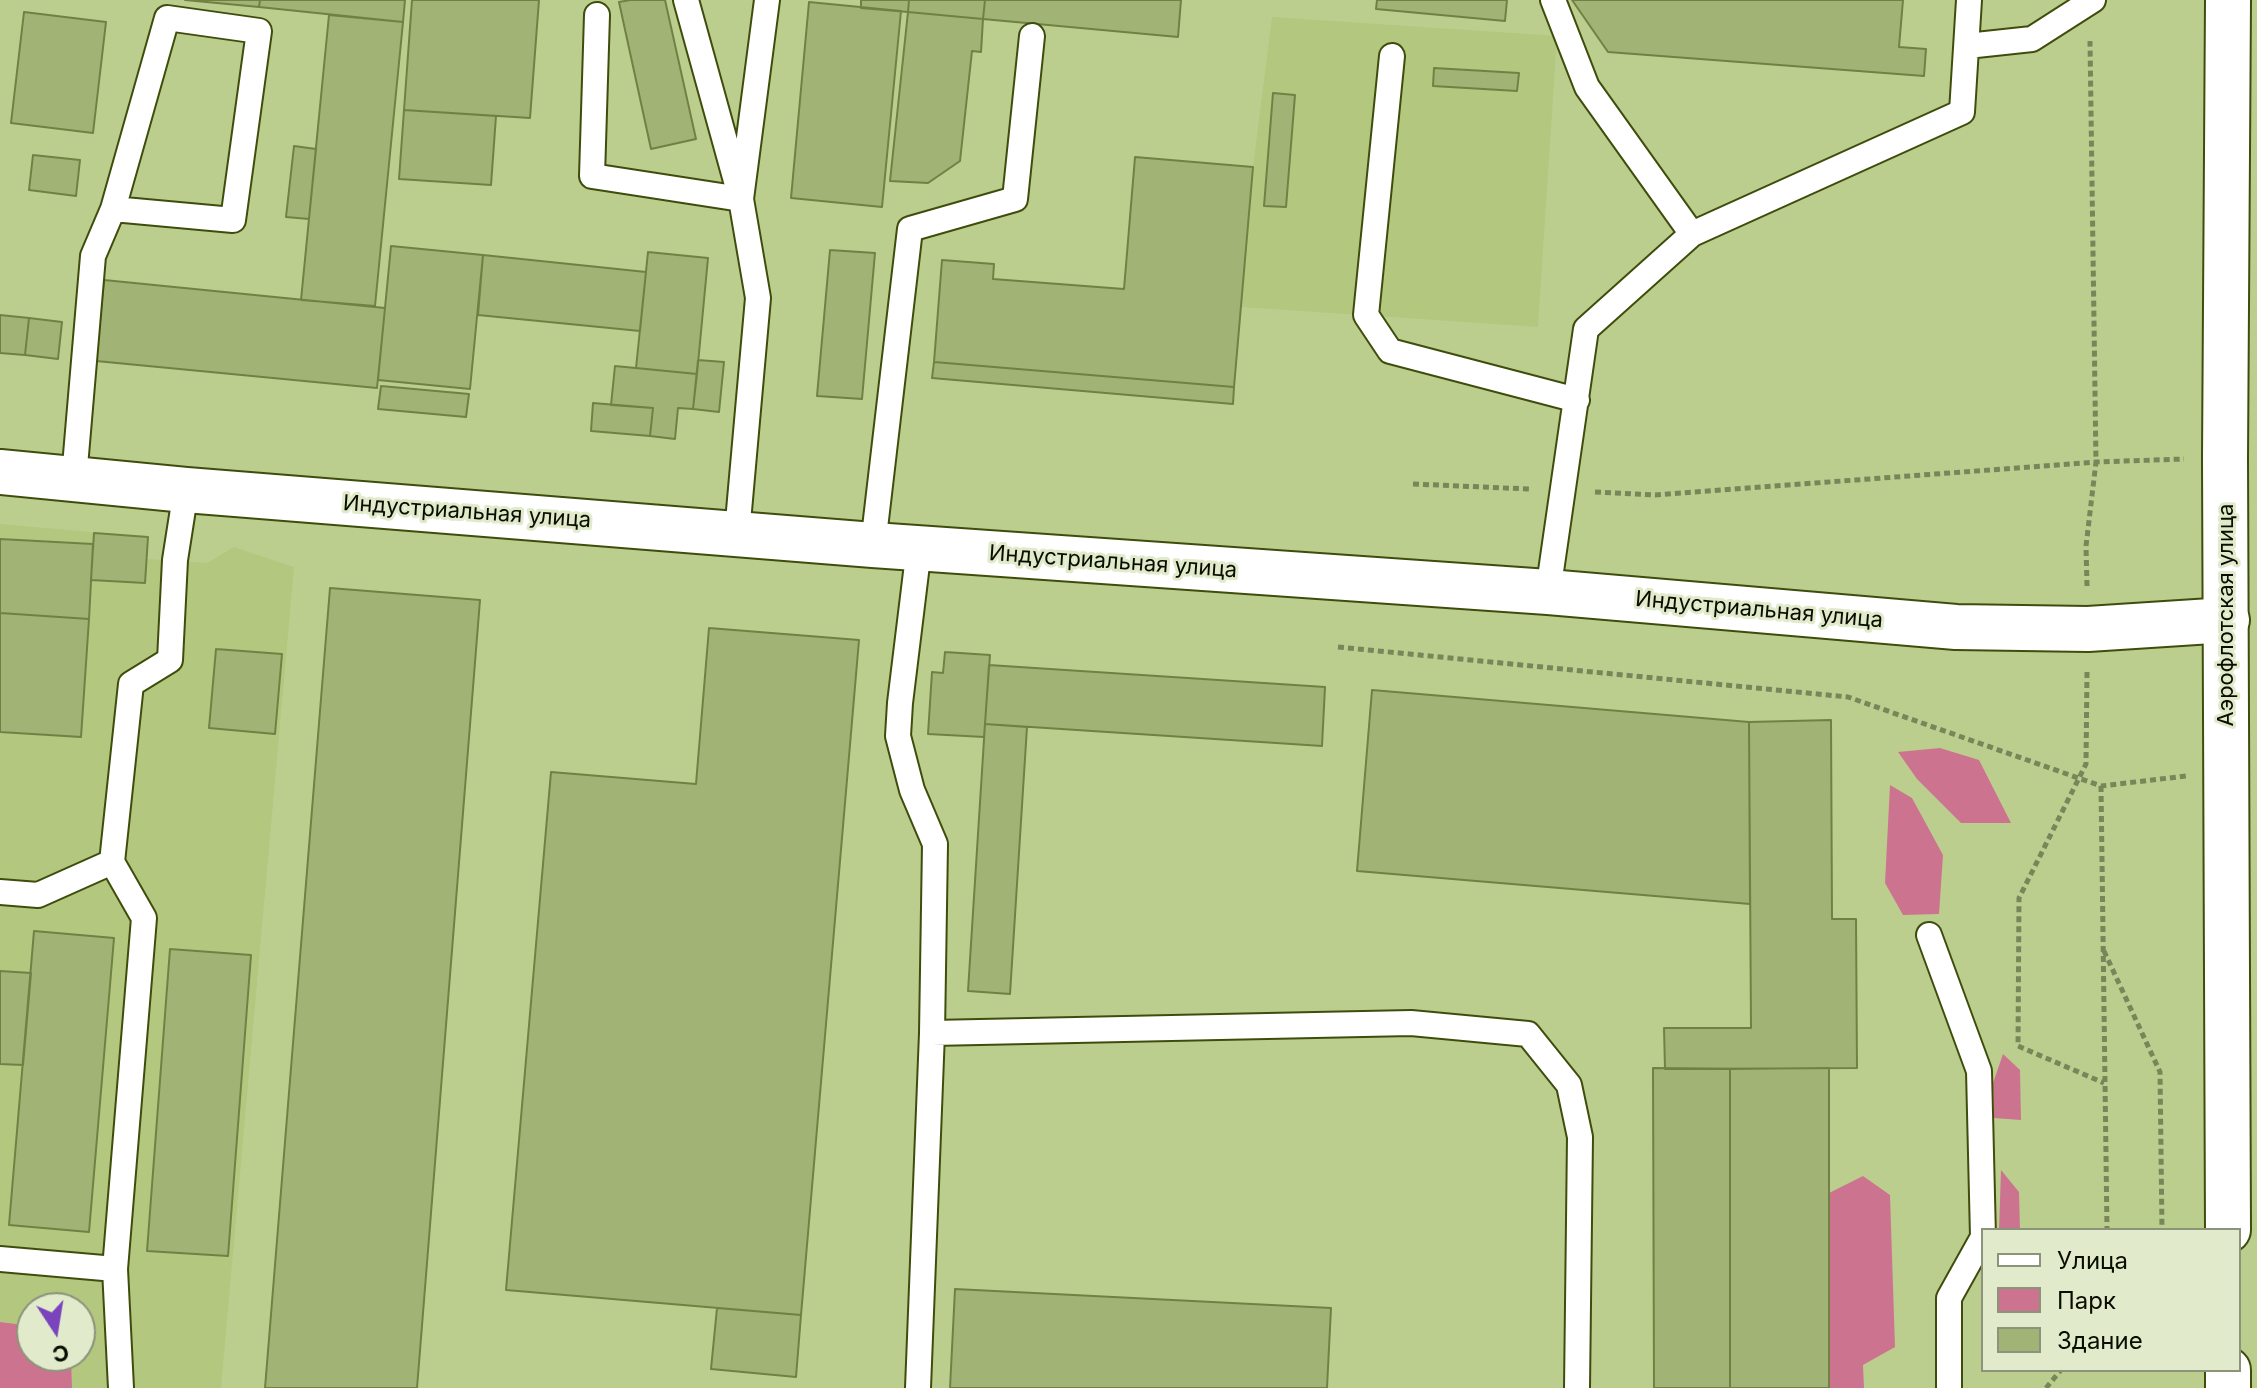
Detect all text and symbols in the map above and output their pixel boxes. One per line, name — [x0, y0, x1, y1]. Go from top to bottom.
street label: Индустриальная улица — [342, 490, 592, 534]
street label: Аэрофлотская улица — [2213, 504, 2239, 726]
street label: Индустриальная улица — [988, 540, 1238, 584]
street label: Индустриальная улица — [1634, 586, 1884, 634]
legend — [1981, 1228, 2241, 1372]
text: Улица — [2057, 1246, 2128, 1275]
text: Парк — [2057, 1286, 2116, 1315]
north arrow — [16, 1292, 96, 1372]
text: Здание — [2057, 1326, 2143, 1355]
text: С — [50, 1339, 71, 1368]

